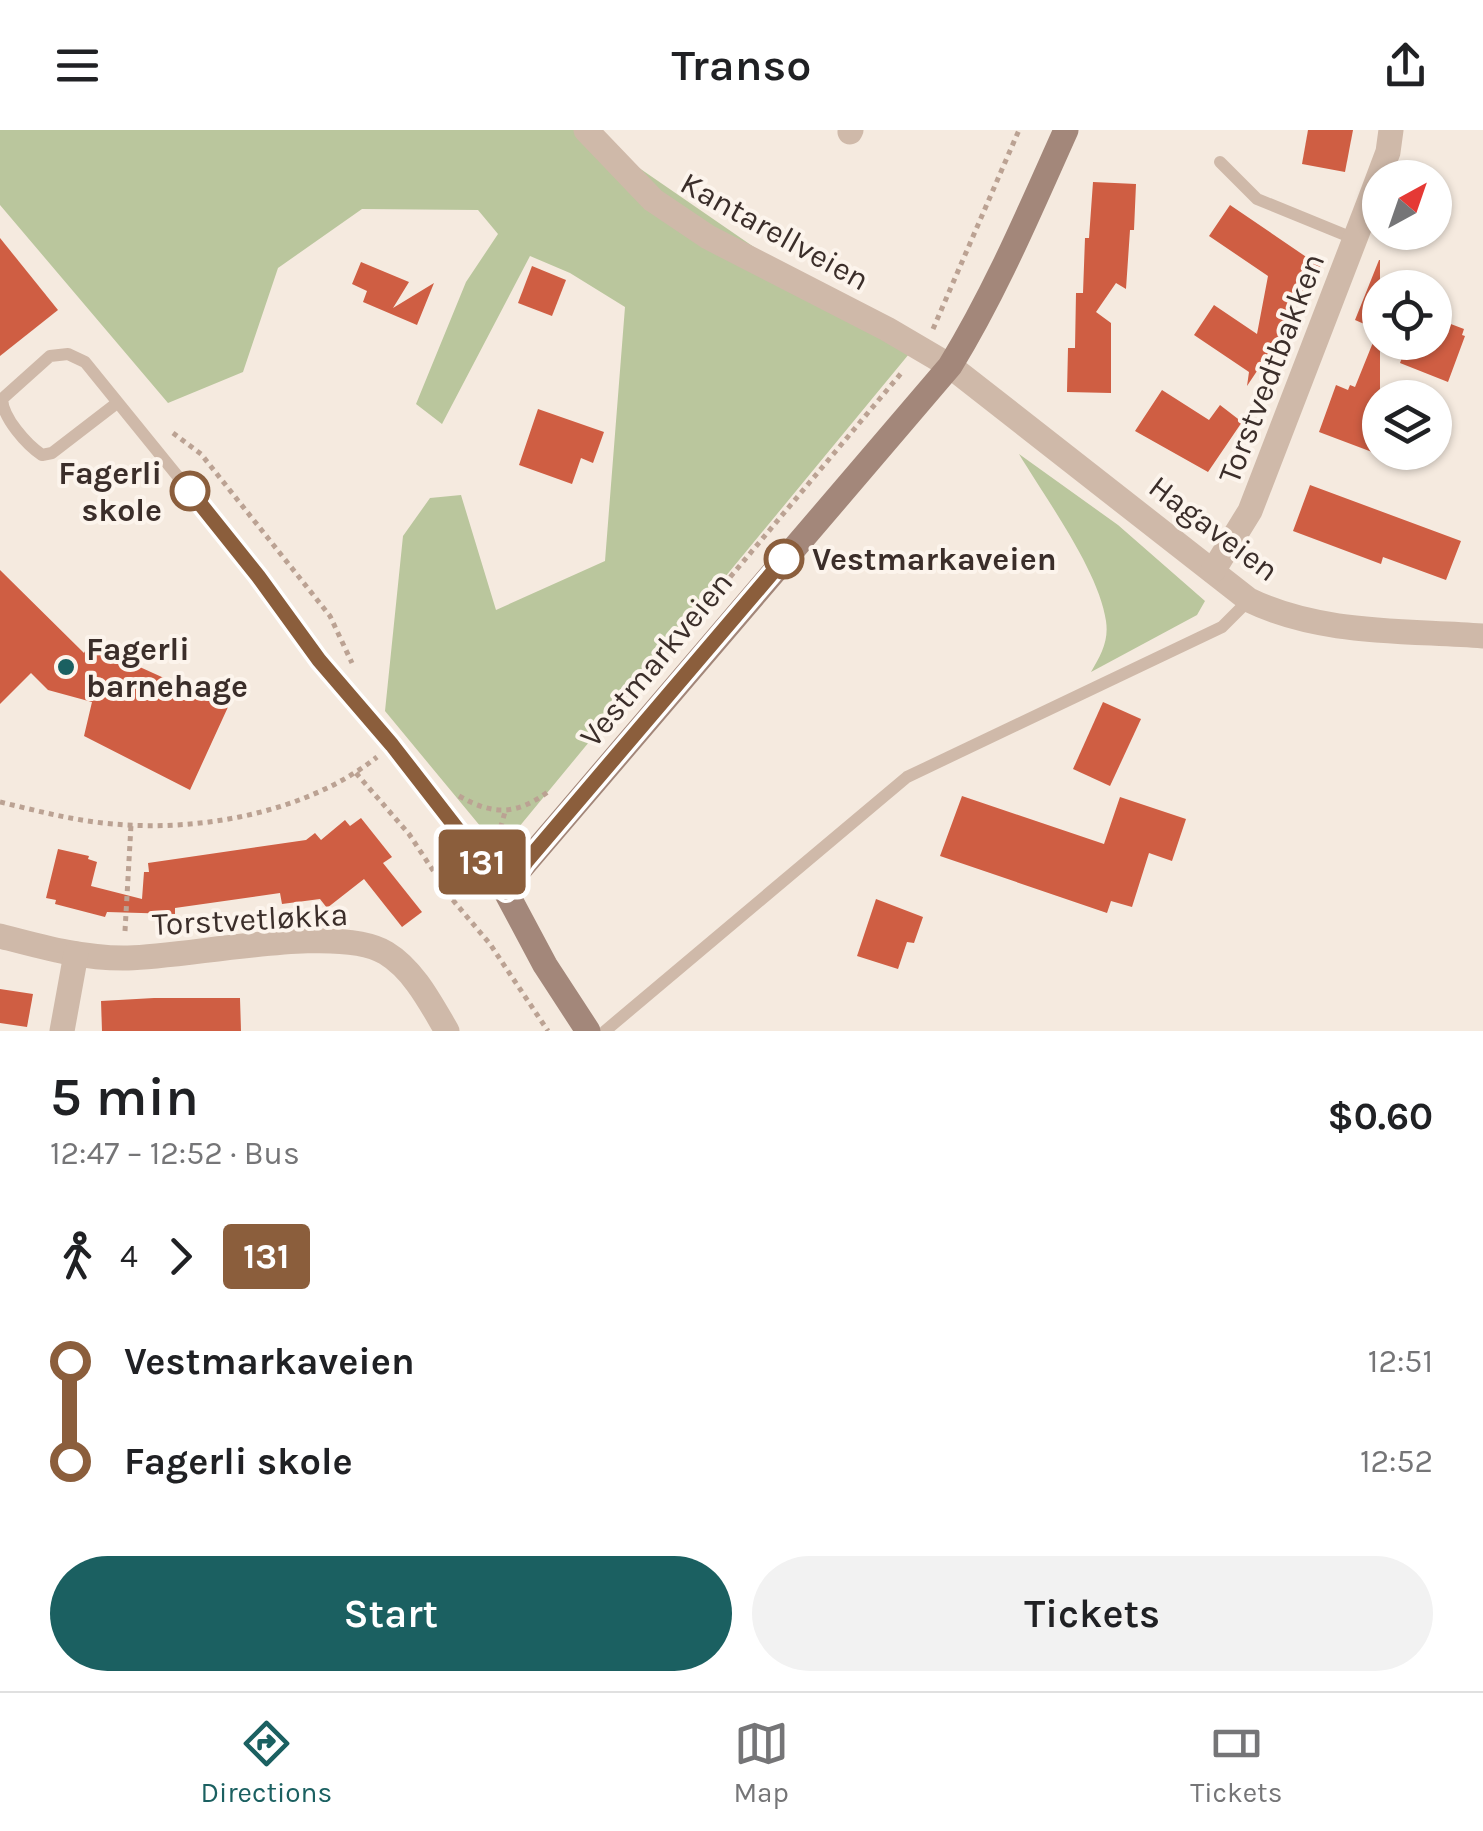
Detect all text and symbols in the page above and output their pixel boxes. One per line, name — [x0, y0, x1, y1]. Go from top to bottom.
icon: menu — [50, 38, 105, 93]
icon: share — [1378, 38, 1433, 93]
text: Transo — [672, 39, 811, 91]
north arrow — [1362, 160, 1452, 250]
map controls — [1362, 160, 1452, 470]
street label: Kantarellveien — [674, 164, 875, 298]
street label: Torstvedtbakken — [1211, 248, 1332, 488]
button: locate — [1362, 270, 1452, 360]
button: layers — [1362, 380, 1452, 470]
place label: Fagerli skole — [58, 455, 162, 529]
street label: Hagaveien — [1142, 468, 1286, 589]
marker: Fagerli skole — [171, 472, 209, 510]
marker: Vestmarkaveien — [765, 540, 803, 578]
place label: Vestmarkaveien — [812, 541, 1057, 578]
street label: Vestmarkveien — [572, 564, 740, 754]
place label: Fagerli barnehage — [86, 631, 248, 705]
marker: Fagerli barnehage — [55, 656, 77, 678]
line badge: 131 — [424, 830, 540, 894]
text: 131 — [459, 842, 505, 883]
street label: Torstvetløkka — [151, 896, 349, 943]
text: 5 min — [50, 1065, 199, 1129]
text: $0.60 — [1328, 1094, 1433, 1139]
text: 12:47 – 12:52 · Bus — [50, 1135, 300, 1172]
icon: walk — [50, 1229, 105, 1284]
icon: forward — [153, 1229, 208, 1284]
text: 131 — [243, 1236, 290, 1277]
text: 4 — [120, 1238, 138, 1275]
text: Vestmarkaveien — [124, 1339, 415, 1384]
text: 12:51 — [1368, 1343, 1433, 1380]
text: Fagerli skole — [124, 1439, 353, 1484]
text: 12:52 — [1360, 1443, 1433, 1480]
button: Start — [50, 1556, 732, 1671]
button: Tickets — [752, 1556, 1433, 1671]
tab: Directions — [201, 1716, 332, 1809]
tab: Map — [733, 1716, 789, 1809]
tab: Tickets — [1190, 1716, 1282, 1809]

